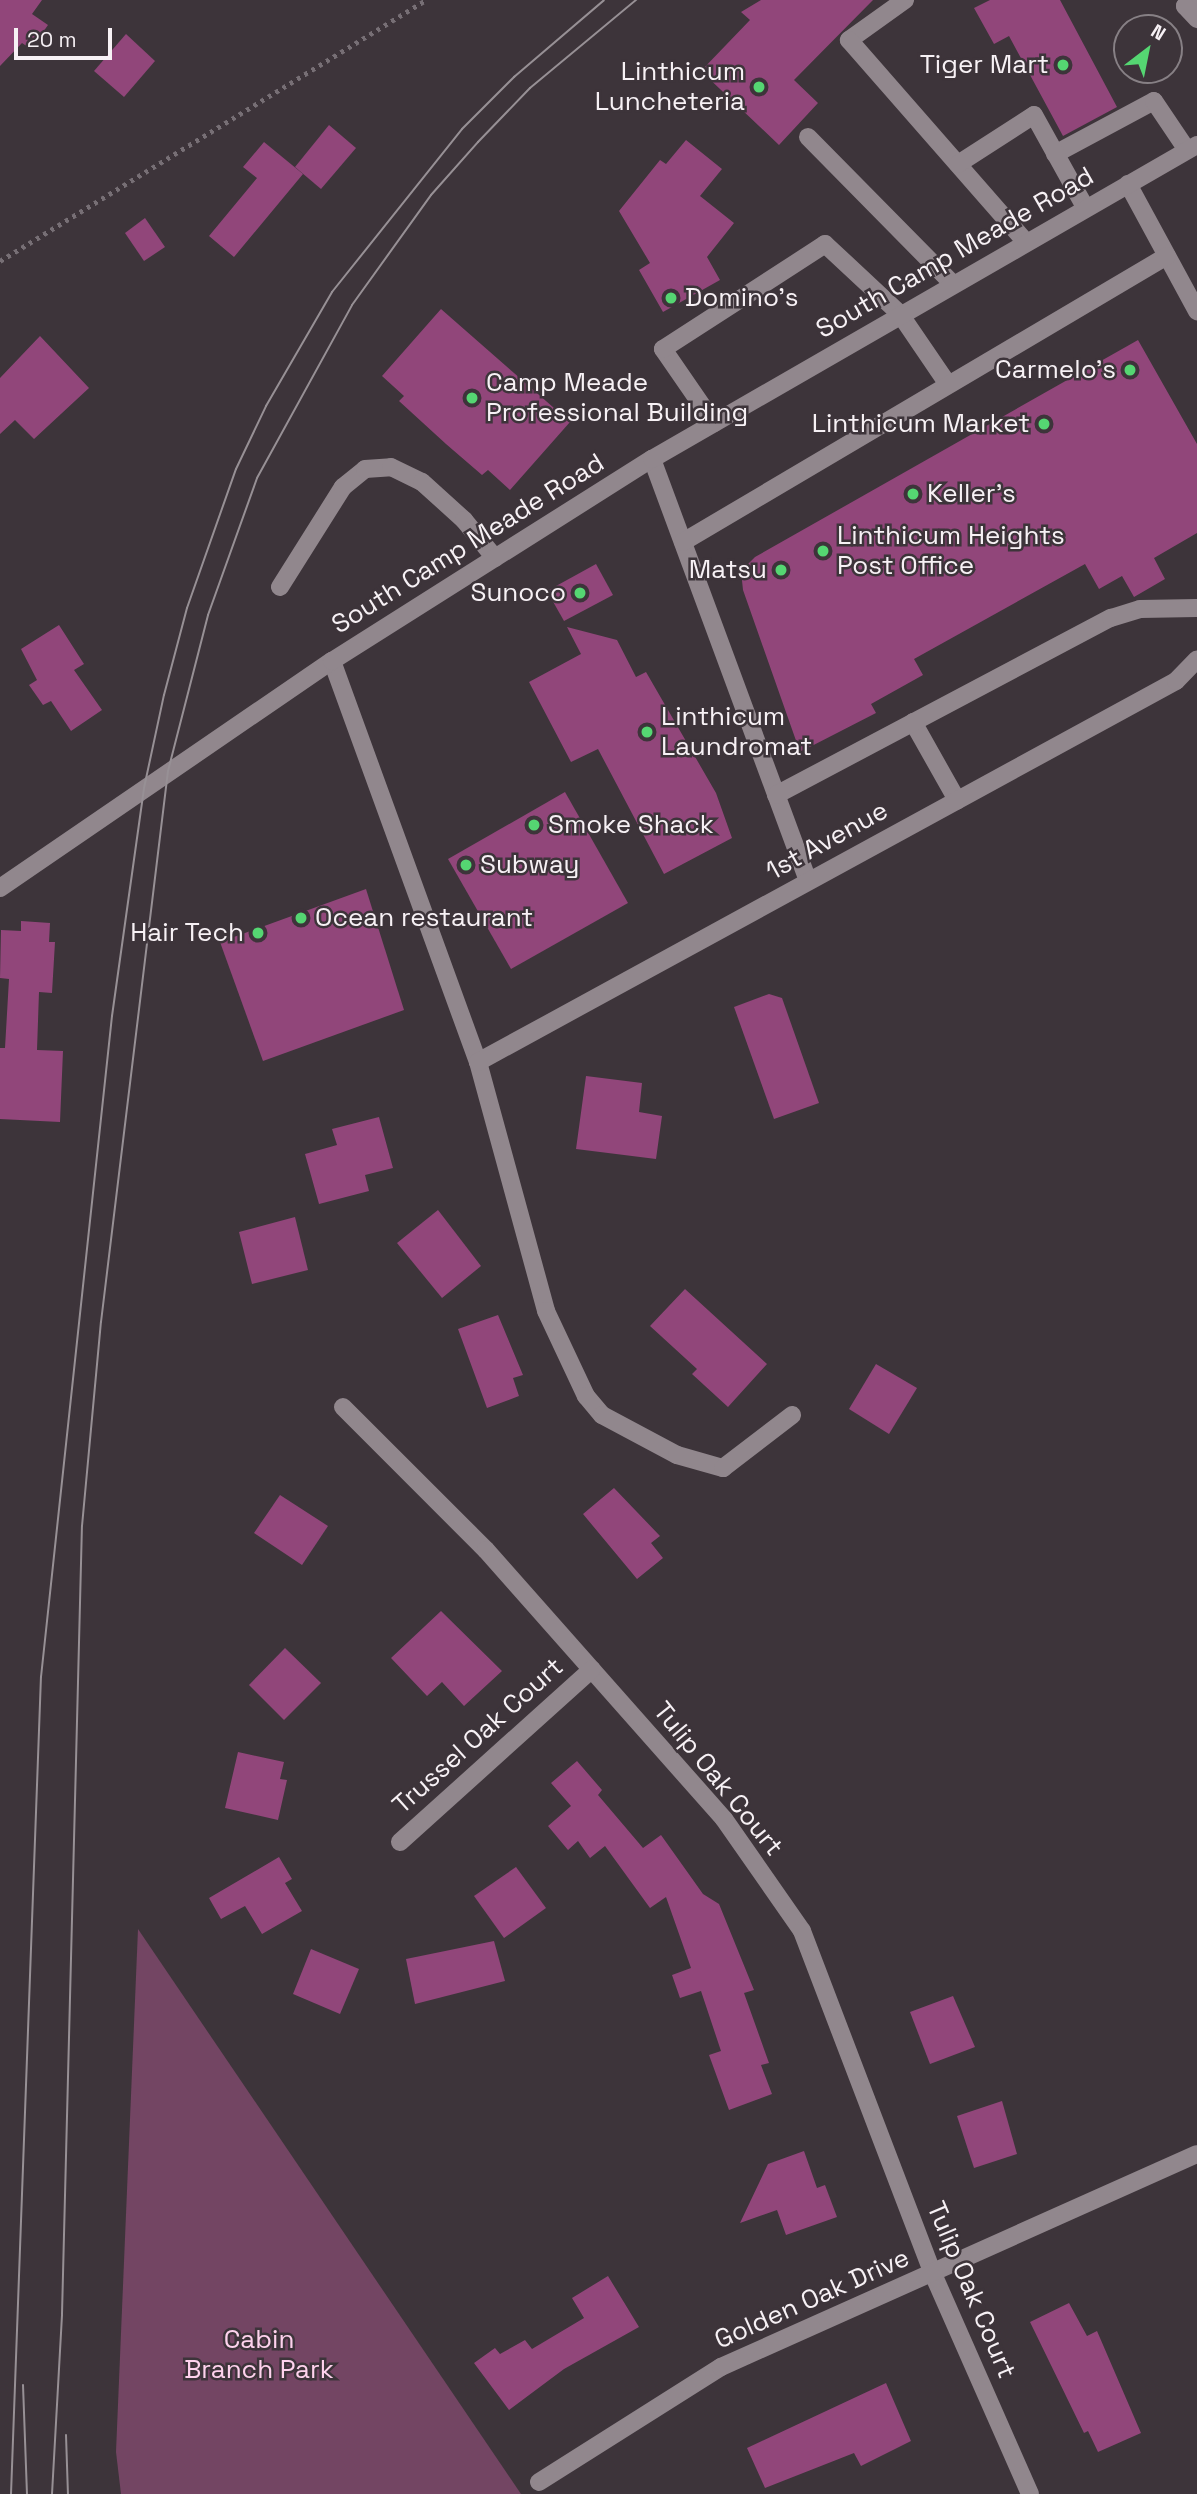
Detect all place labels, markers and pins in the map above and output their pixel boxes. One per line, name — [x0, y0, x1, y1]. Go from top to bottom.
place label: Tiger Mart — [920, 49, 1049, 81]
place label: Linthicum Luncheteria — [595, 56, 745, 118]
marker: Tiger Mart — [1055, 57, 1071, 73]
marker: Linthicum Luncheteria — [751, 79, 767, 95]
place label: Domino's — [685, 282, 798, 314]
marker: Domino's — [663, 290, 679, 306]
place label: Carmelo's — [995, 354, 1116, 386]
marker: Carmelo's — [1122, 362, 1138, 378]
place label: Camp Meade Professional Building — [486, 367, 748, 428]
marker: Camp Meade Professional Building — [464, 390, 480, 406]
place label: Linthicum Market — [812, 408, 1030, 440]
marker: Linthicum Market — [1036, 416, 1052, 432]
place label: Keller's — [927, 478, 1016, 510]
marker: Keller's — [905, 486, 921, 502]
place label: Linthicum Heights Post Office — [837, 520, 1065, 582]
marker: Linthicum Heights Post Office — [815, 543, 831, 559]
place label: Matsu — [689, 554, 767, 586]
marker: Matsu — [773, 562, 789, 578]
place label: Sunoco — [471, 577, 566, 609]
marker: Sunoco — [572, 585, 588, 601]
place label: Linthicum Laundromat — [661, 701, 812, 762]
marker: Linthicum Laundromat — [639, 724, 655, 740]
place label: Smoke Shack — [548, 809, 714, 841]
marker: Smoke Shack — [526, 817, 542, 833]
place label: Subway — [480, 849, 579, 881]
marker: Subway — [458, 857, 474, 873]
place label: Ocean restaurant — [315, 902, 533, 934]
marker: Ocean restaurant — [293, 910, 309, 926]
place label: Hair Tech — [130, 917, 244, 949]
marker: Hair Tech — [250, 925, 266, 941]

